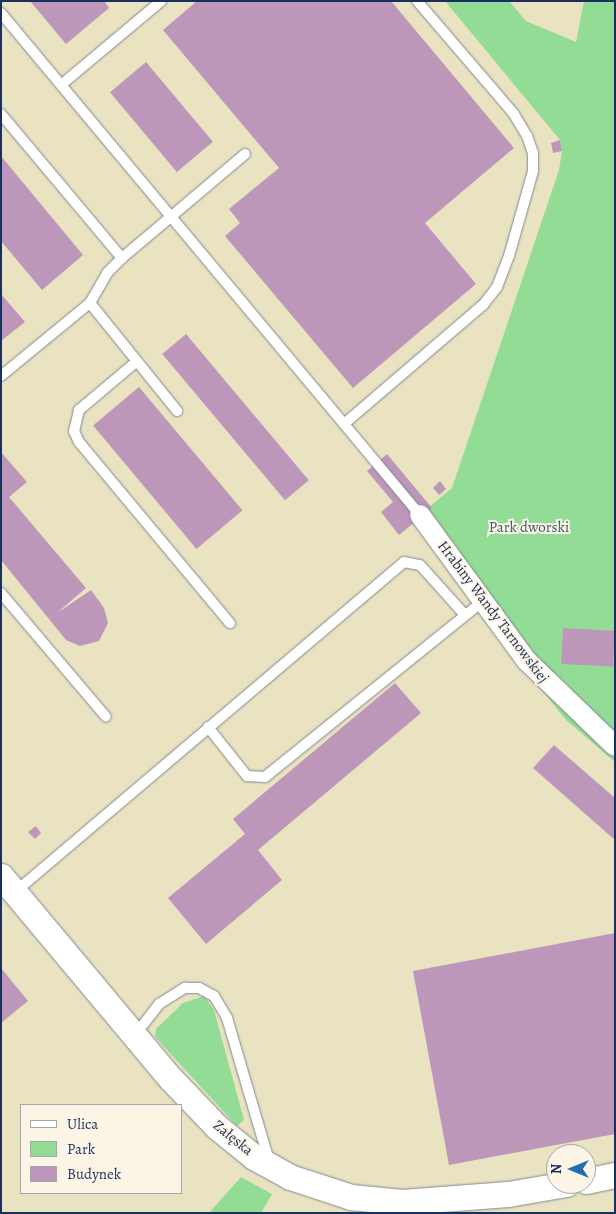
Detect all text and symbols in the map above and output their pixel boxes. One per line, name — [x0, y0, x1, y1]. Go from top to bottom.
park label: Park dworski — [489, 519, 569, 537]
street label: Hrabiny Wandy Tarnowskiej — [434, 537, 552, 687]
legend — [20, 1104, 182, 1194]
text: Ulica — [67, 1114, 98, 1134]
street label: Załęska — [209, 1116, 257, 1160]
text: Park — [67, 1139, 95, 1159]
north arrow — [546, 1144, 596, 1194]
text: Budynek — [67, 1164, 121, 1184]
text: N — [547, 1164, 566, 1174]

